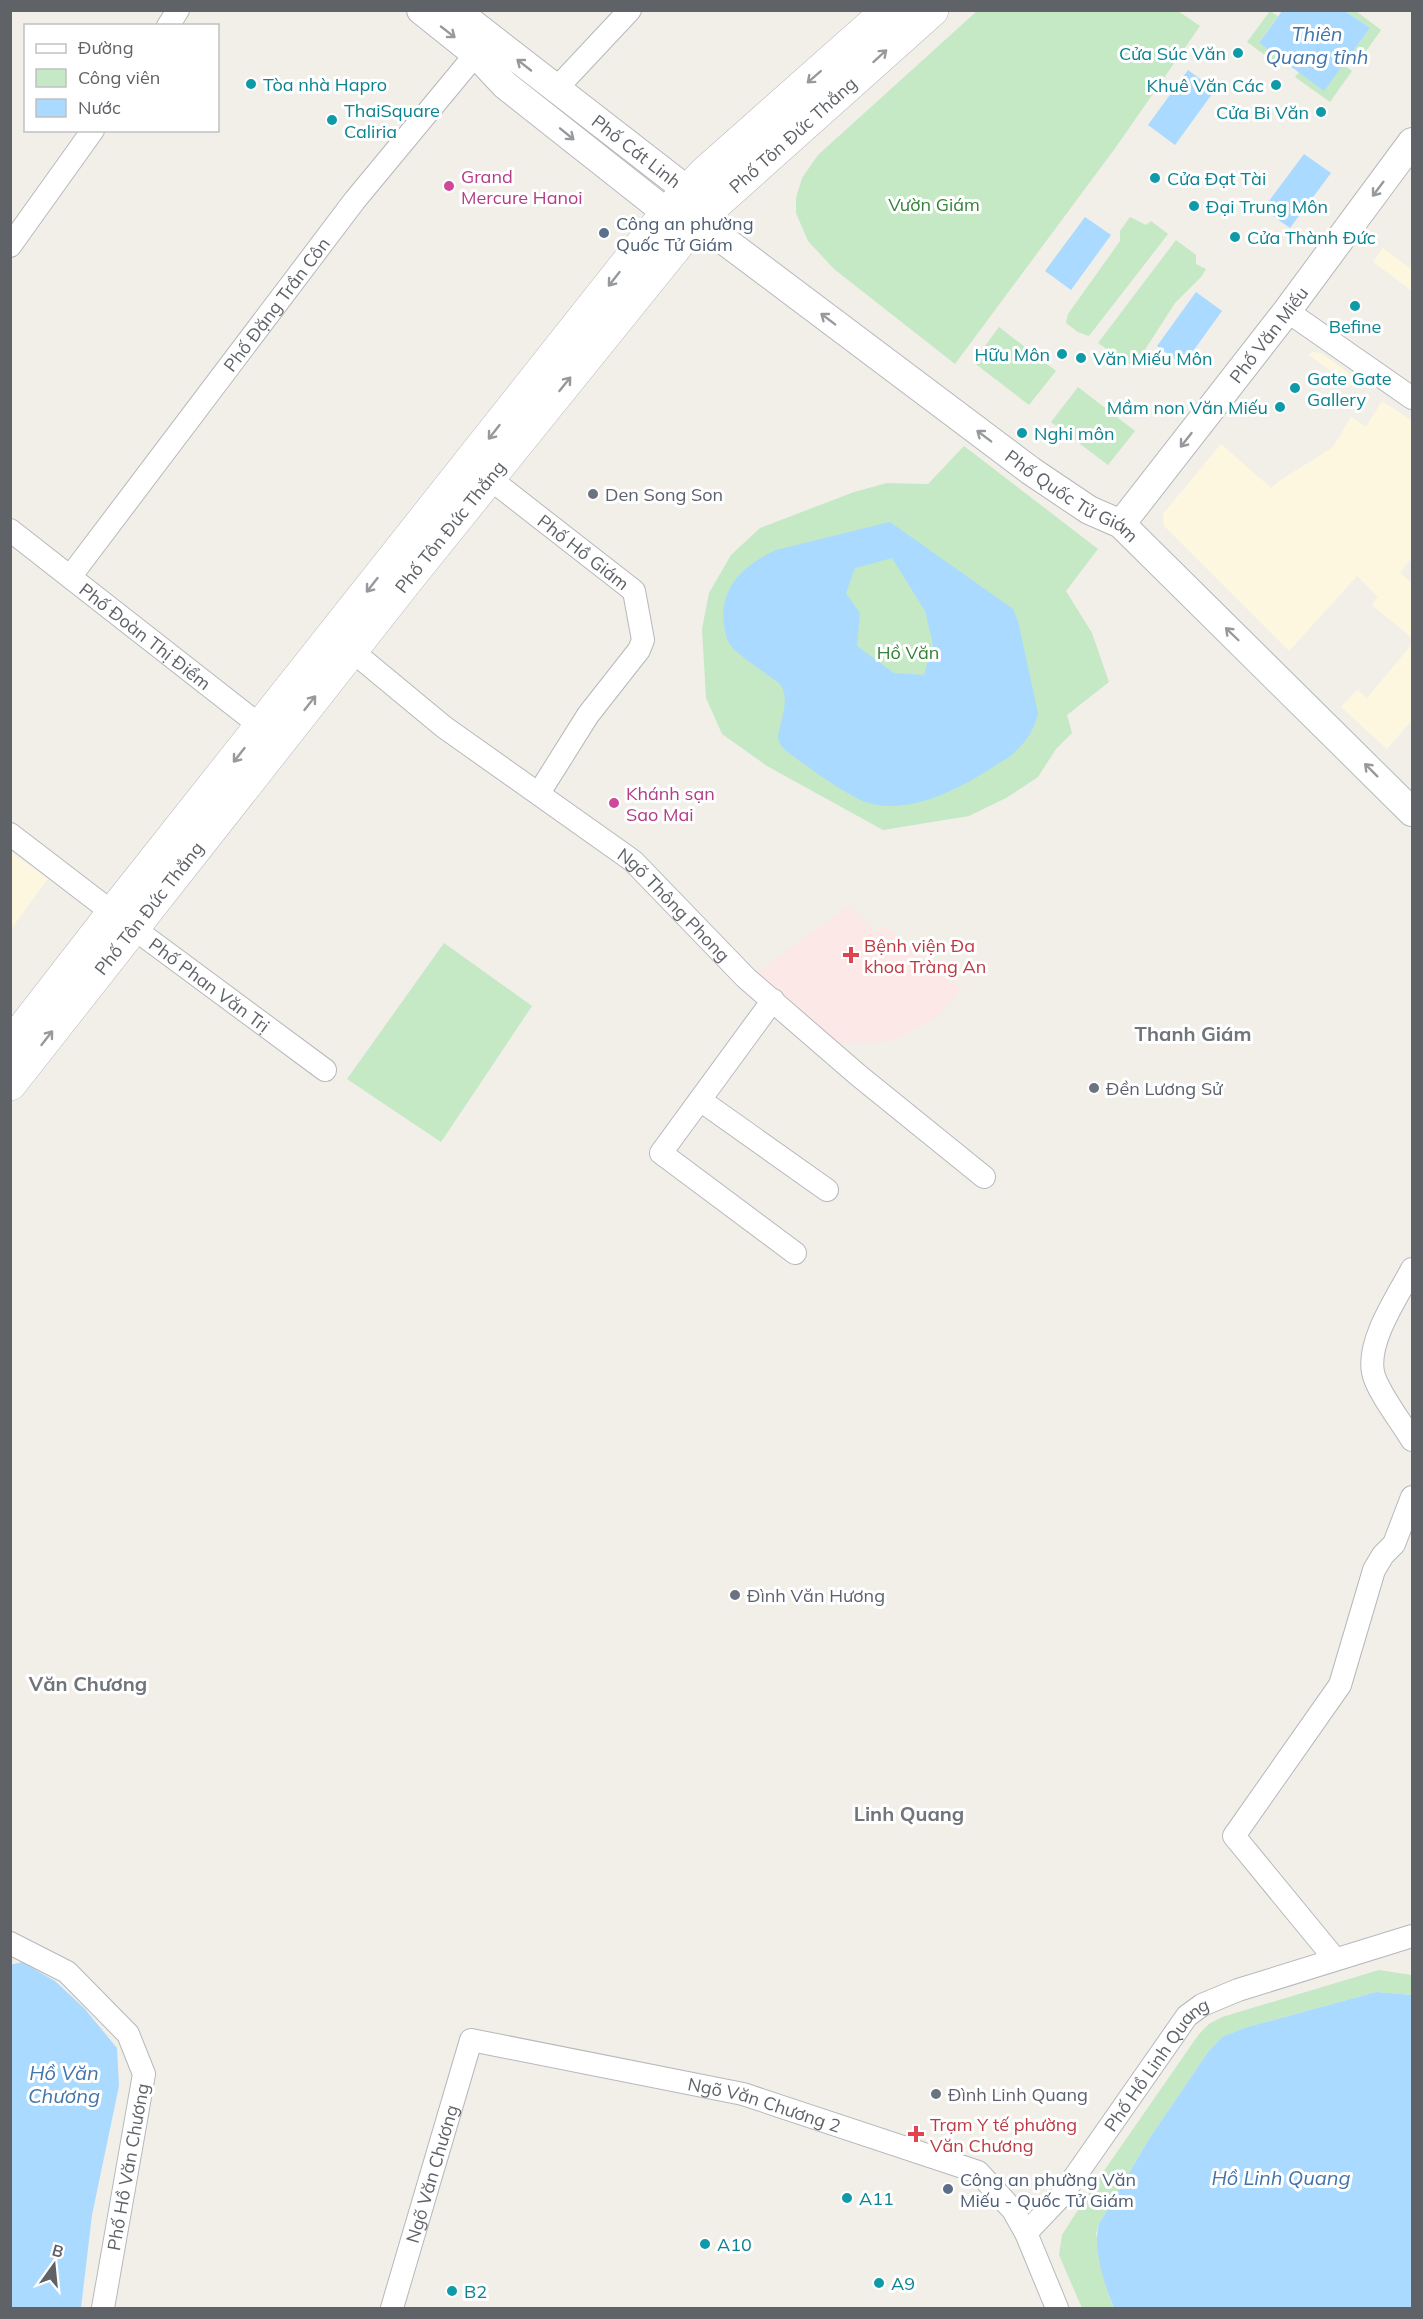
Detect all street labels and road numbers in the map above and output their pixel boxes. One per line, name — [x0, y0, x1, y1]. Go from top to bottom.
street label: Phố Tôn Đức Thắng — [724, 72, 861, 198]
street label: Phố Cát Linh — [588, 109, 686, 193]
street label: Phố Đặng Trần Côn — [218, 233, 334, 376]
street label: Phố Văn Miếu — [1224, 282, 1313, 387]
street label: Phố Quốc Tử Giám — [1001, 444, 1144, 546]
street label: Phố Tôn Đức Thắng — [390, 456, 510, 597]
street label: Phố Hồ Giám — [533, 509, 634, 595]
street label: Phố Đoàn Thị Điểm — [75, 577, 216, 695]
street label: Phố Tôn Đức Thắng — [89, 837, 208, 979]
street label: Ngõ Thông Phong — [613, 842, 735, 966]
street label: Phố Phan Văn Trị — [145, 932, 275, 1037]
street label: Phố Hồ Linh Quang — [1099, 1992, 1212, 2136]
street label: Ngõ Văn Chương 2 — [686, 2072, 844, 2137]
street label: Phố Hồ Văn Chương — [102, 2082, 154, 2252]
street label: Ngõ Văn Chương — [400, 2102, 463, 2246]

